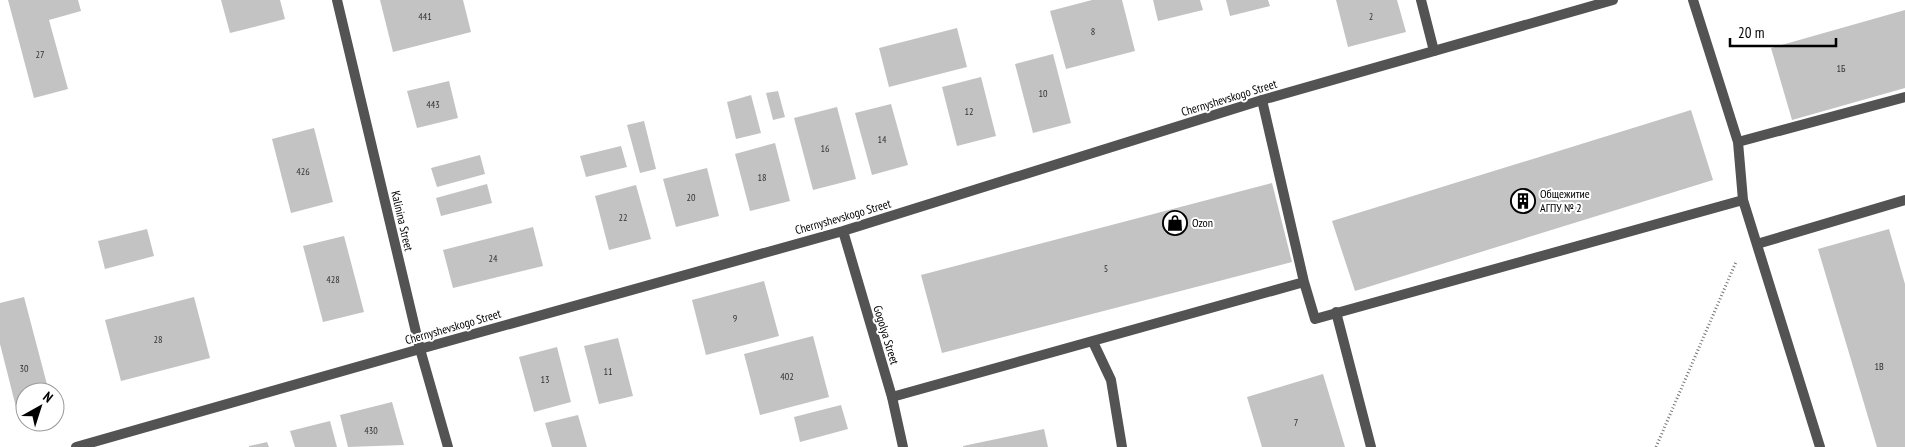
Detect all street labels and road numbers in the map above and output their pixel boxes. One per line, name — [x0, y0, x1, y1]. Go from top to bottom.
street label: Chernyshevskogo Street — [1179, 76, 1279, 119]
street label: Kalinina Street — [388, 189, 417, 253]
street label: Chernyshevskogo Street — [793, 195, 893, 237]
street label: Gogolya Street — [870, 304, 903, 367]
street label: Chernyshevskogo Street — [403, 305, 503, 347]

